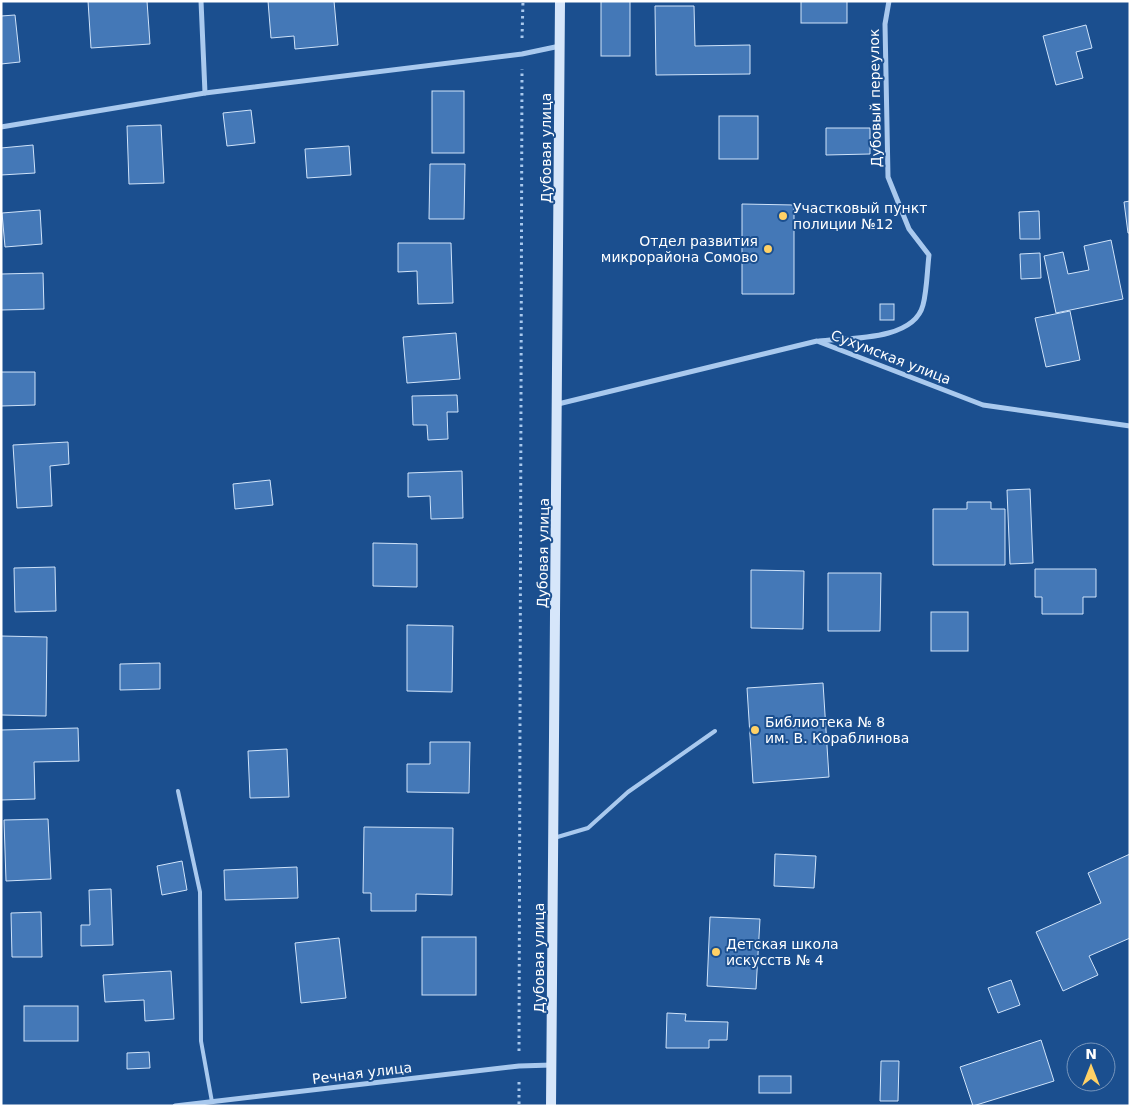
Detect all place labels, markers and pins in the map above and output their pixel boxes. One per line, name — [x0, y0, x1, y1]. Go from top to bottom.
place label: Участковый пункт полиции №12 — [793, 200, 927, 232]
marker: Участковый пункт полиции №12 — [777, 210, 789, 222]
place label: Отдел развития микрорайона Сомово — [601, 233, 758, 265]
marker: Отдел развития микрорайона Сомово — [762, 243, 774, 255]
place label: Библиотека № 8 им. В. Кораблинова — [765, 714, 909, 746]
marker: Библиотека № 8 им. В. Кораблинова — [749, 724, 761, 736]
place label: Детская школа искусств № 4 — [726, 936, 839, 968]
marker: Детская школа искусств № 4 — [710, 946, 722, 958]

